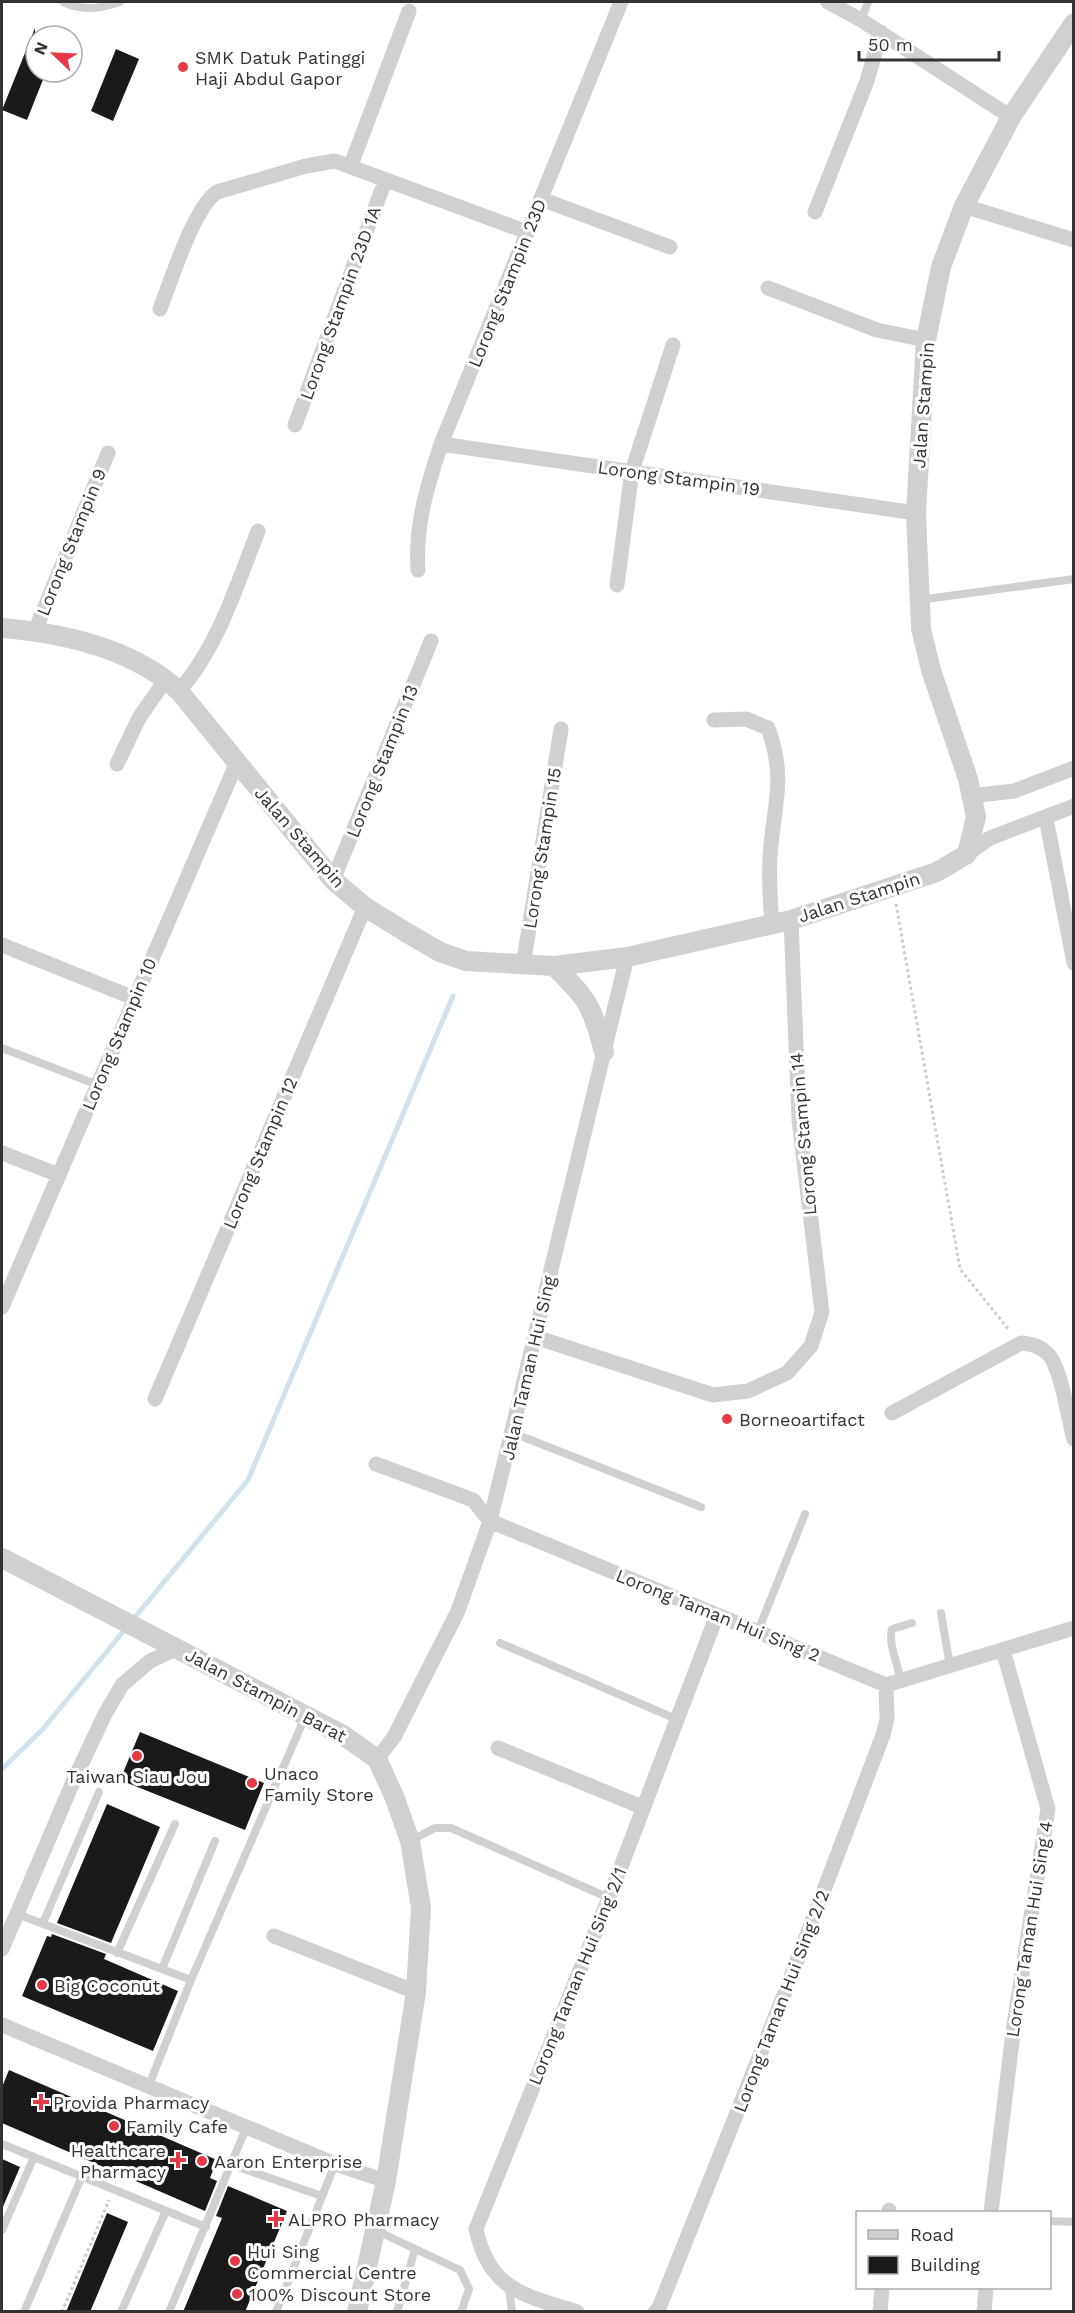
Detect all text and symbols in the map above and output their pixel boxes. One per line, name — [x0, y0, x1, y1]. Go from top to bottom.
north arrow — [24, 24, 84, 84]
scale bar — [859, 24, 998, 62]
text: 50 m — [868, 34, 913, 55]
text: N — [30, 39, 52, 58]
place label: SMK Datuk Patinggi Haji Abdul Gapor — [195, 47, 365, 89]
marker: SMK Datuk Patinggi Haji Abdul Gapor — [176, 60, 190, 74]
street label: Lorong Stampin 23D — [464, 196, 550, 370]
street label: Lorong Stampin 23D 1A — [295, 203, 385, 403]
street label: Jalan Stampin — [908, 341, 938, 469]
street label: Lorong Stampin 19 — [597, 456, 761, 500]
street label: Lorong Stampin 9 — [32, 465, 110, 619]
street label: Lorong Stampin 13 — [342, 682, 422, 840]
street label: Lorong Stampin 15 — [519, 766, 565, 930]
street label: Jalan Stampin — [251, 782, 349, 892]
street label: Jalan Stampin — [796, 867, 922, 927]
street label: Lorong Stampin 10 — [77, 955, 161, 1113]
street label: Lorong Stampin 14 — [785, 1052, 821, 1216]
street label: Lorong Stampin 12 — [219, 1074, 301, 1232]
street label: Jalan Taman Hui Sing — [497, 1273, 560, 1462]
place label: Borneoartifact — [739, 1409, 865, 1430]
marker: Borneoartifact — [720, 1412, 734, 1426]
street label: Lorong Taman Hui Sing 2 — [613, 1564, 823, 1666]
street label: Jalan Stampin Barat — [182, 1644, 350, 1747]
marker: Taiwan Siau Jou — [130, 1749, 144, 1763]
place label: Unaco Family Store — [264, 1763, 374, 1805]
place label: Taiwan Siau Jou — [66, 1766, 208, 1787]
marker: Unaco Family Store — [245, 1776, 259, 1790]
street label: Lorong Taman Hui Sing 4 — [1002, 1819, 1056, 2039]
street label: Lorong Taman Hui Sing 2/1 — [524, 1864, 630, 2088]
street label: Lorong Taman Hui Sing 2/2 — [729, 1887, 833, 2115]
place label: Big Coconut — [54, 1975, 161, 1996]
marker: Big Coconut — [35, 1978, 49, 1992]
place label: Provida Pharmacy — [53, 2092, 210, 2113]
marker: Provida Pharmacy — [34, 2095, 48, 2109]
place label: Family Cafe — [126, 2116, 228, 2137]
marker: Family Cafe — [107, 2119, 121, 2133]
place label: Healthcare Pharmacy — [71, 2140, 167, 2182]
place label: Aaron Enterprise — [214, 2151, 362, 2172]
marker: Healthcare Pharmacy — [171, 2153, 185, 2167]
marker: Aaron Enterprise — [195, 2154, 209, 2168]
place label: ALPRO Pharmacy — [288, 2209, 440, 2230]
legend — [856, 2211, 1051, 2289]
marker: ALPRO Pharmacy — [269, 2212, 283, 2226]
text: Road — [910, 2224, 954, 2245]
place label: Hui Sing Commercial Centre — [247, 2241, 417, 2283]
marker: Hui Sing Commercial Centre — [228, 2254, 242, 2268]
text: Building — [910, 2254, 980, 2275]
place label: 100% Discount Store — [249, 2284, 431, 2305]
marker: 100% Discount Store — [230, 2287, 244, 2301]

